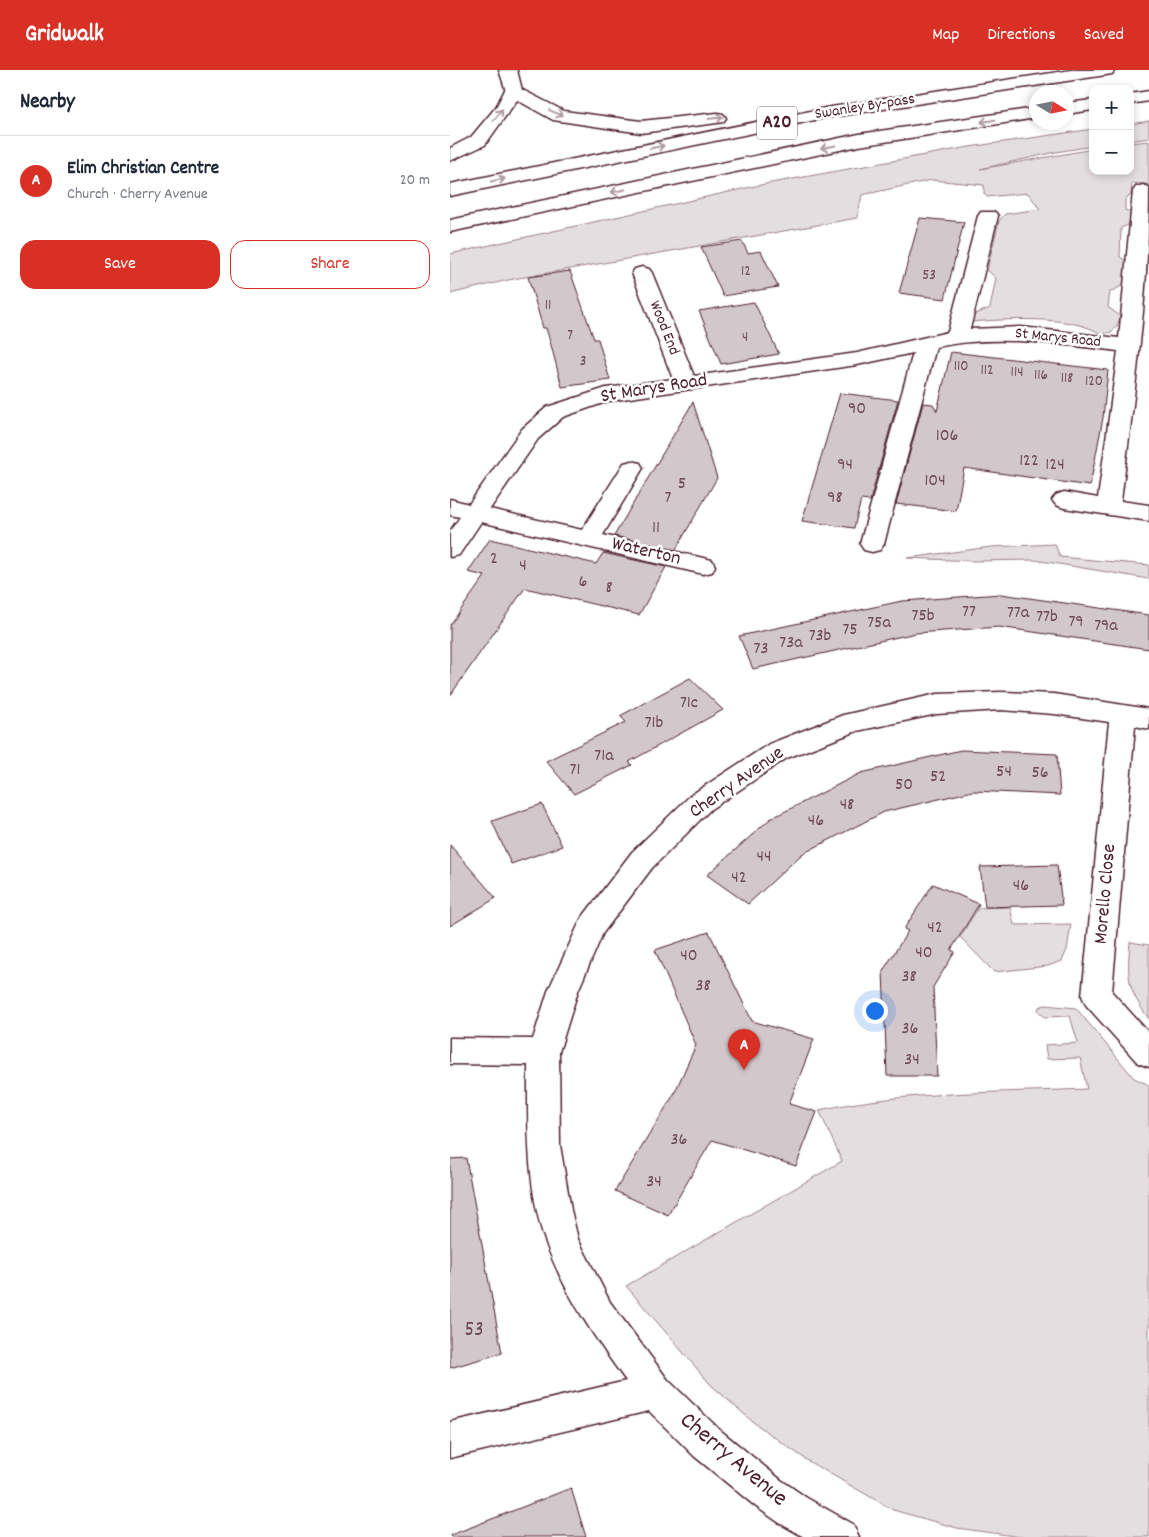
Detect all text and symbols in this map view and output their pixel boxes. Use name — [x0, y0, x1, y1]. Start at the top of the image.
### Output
text: Gridwalk — [25, 18, 104, 52]
text: Map — [932, 23, 959, 48]
text: Directions — [987, 23, 1056, 48]
text: Saved — [1084, 23, 1124, 48]
north arrow — [1029, 85, 1074, 130]
map controls — [1089, 85, 1134, 175]
button: + — [1089, 85, 1134, 130]
text: Nearby — [20, 88, 75, 118]
street label: Swanley By-pass — [813, 88, 917, 126]
road number: A20 — [757, 106, 797, 140]
one-way arrow — [548, 108, 563, 118]
one-way arrow — [493, 109, 504, 122]
one-way arrow — [708, 113, 724, 123]
one-way arrow — [981, 116, 997, 126]
button: − — [1089, 130, 1134, 175]
one-way arrow — [649, 142, 665, 151]
one-way arrow — [820, 143, 836, 152]
text: Elim Christian Centre — [67, 156, 219, 183]
text: A — [32, 169, 40, 192]
text: 20 m — [400, 169, 430, 192]
one-way arrow — [489, 175, 505, 184]
text: Church · Cherry Avenue — [67, 183, 208, 206]
one-way arrow — [610, 187, 626, 196]
button: Save — [20, 240, 220, 289]
button: Share — [230, 240, 430, 289]
house number: 12 — [741, 261, 751, 283]
house number: 53 — [922, 265, 936, 287]
house number: 11 — [545, 295, 551, 317]
street label: Wood End — [643, 297, 685, 359]
street label: St Marys Road — [1014, 322, 1102, 354]
house number: 7 — [567, 325, 573, 347]
house number: 4 — [742, 327, 748, 349]
house number: 3 — [580, 351, 586, 373]
house number: 110 — [954, 356, 968, 378]
house number: 112 — [980, 360, 994, 382]
house number: 114 — [1011, 362, 1023, 384]
house number: 116 — [1034, 365, 1048, 387]
street label: St Marys Road — [599, 367, 709, 411]
house number: 118 — [1061, 368, 1073, 390]
house number: 120 — [1085, 371, 1103, 393]
house number: 90 — [848, 397, 866, 422]
house number: 106 — [936, 424, 958, 449]
house number: 122 — [1019, 449, 1039, 474]
house number: 94 — [837, 453, 853, 478]
house number: 124 — [1045, 453, 1065, 478]
house number: 104 — [924, 469, 946, 494]
house number: 5 — [678, 472, 686, 497]
house number: 7 — [665, 486, 672, 511]
house number: 98 — [827, 486, 843, 511]
house number: 11 — [652, 516, 660, 541]
street label: Waterton — [609, 530, 683, 574]
house number: 2 — [490, 547, 498, 572]
house number: 4 — [519, 554, 527, 579]
house number: 6 — [579, 570, 587, 595]
house number: 8 — [605, 576, 613, 601]
house number: 77 — [962, 600, 976, 625]
house number: 77a — [1007, 601, 1030, 626]
house number: 75b — [911, 604, 935, 629]
house number: 77b — [1036, 605, 1058, 630]
house number: 79 — [1068, 610, 1084, 635]
house number: 75a — [867, 611, 891, 636]
house number: 79a — [1094, 614, 1118, 639]
house number: 75 — [842, 618, 858, 643]
house number: 73b — [809, 624, 832, 649]
house number: 73a — [779, 631, 803, 656]
house number: 73 — [754, 637, 768, 662]
house number: 71c — [680, 691, 698, 716]
house number: 71b — [645, 711, 664, 736]
street label: Cherry Avenue — [684, 740, 790, 826]
house number: 71a — [594, 744, 614, 769]
house number: 71 — [570, 758, 580, 783]
house number: 54 — [996, 760, 1012, 785]
house number: 56 — [1031, 761, 1049, 786]
house number: 52 — [930, 765, 946, 790]
house number: 50 — [895, 773, 913, 798]
house number: 48 — [840, 793, 854, 818]
house number: 46 — [808, 809, 824, 834]
street label: Morello Close — [1088, 842, 1124, 945]
house number: 44 — [757, 845, 771, 870]
house number: 42 — [731, 866, 747, 891]
house number: 46 — [1013, 874, 1029, 899]
house number: 42 — [927, 916, 943, 941]
house number: 40 — [915, 941, 933, 966]
house number: 40 — [680, 944, 698, 969]
house number: 38 — [901, 965, 917, 990]
house number: 38 — [695, 974, 711, 999]
your location — [862, 998, 888, 1024]
house number: 36 — [902, 1017, 918, 1042]
pin: A — [728, 1029, 760, 1070]
house number: 34 — [904, 1048, 920, 1073]
house number: 36 — [671, 1128, 687, 1153]
house number: 34 — [646, 1170, 662, 1195]
house number: 53 — [464, 1316, 484, 1346]
street label: Cherry Avenue — [671, 1405, 795, 1515]

